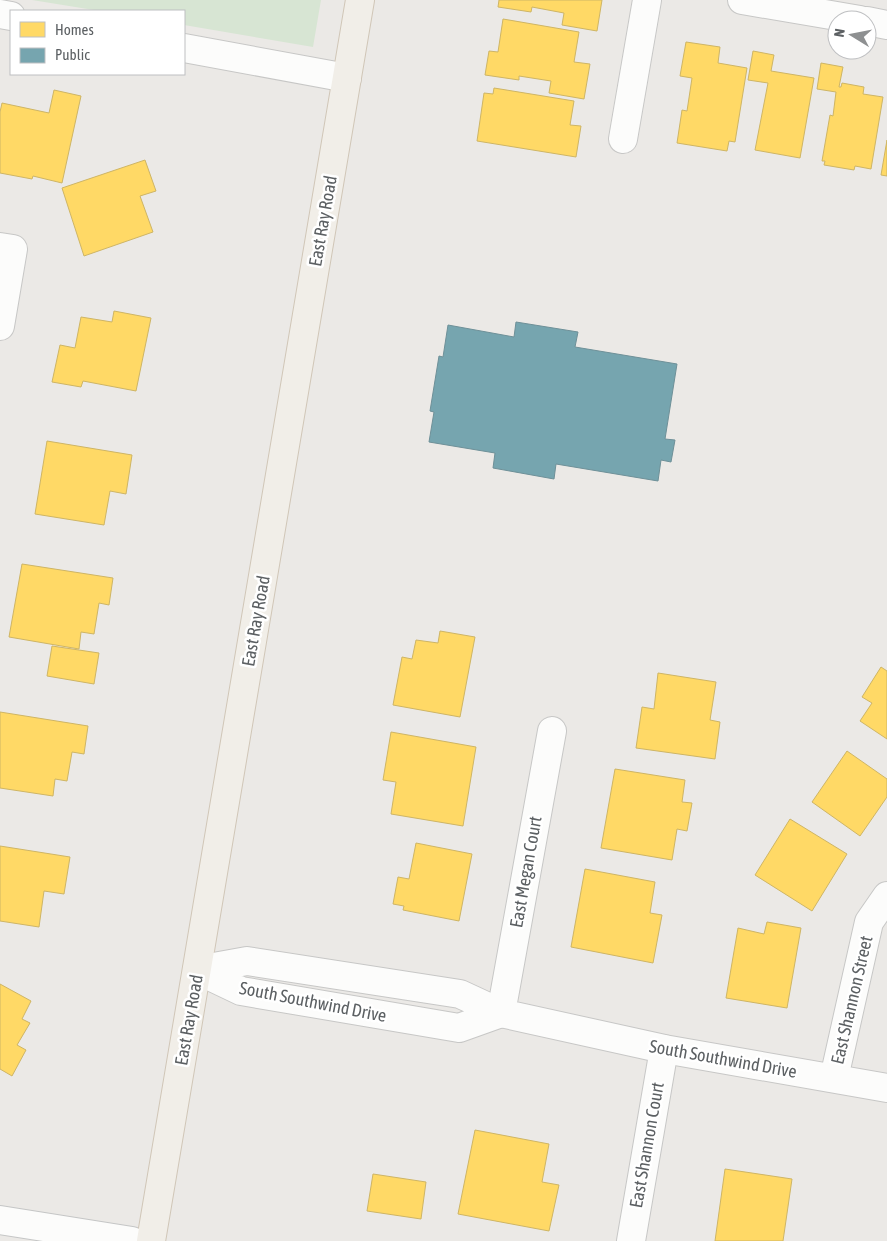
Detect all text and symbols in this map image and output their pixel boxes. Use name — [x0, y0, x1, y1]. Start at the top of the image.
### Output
legend — [10, 10, 185, 75]
north arrow — [827, 10, 877, 60]
text: Homes — [55, 21, 94, 38]
text: N — [831, 27, 848, 38]
text: Public — [55, 46, 90, 63]
street label: East Ray Road — [304, 174, 341, 268]
street label: East Ray Road — [237, 574, 274, 668]
street label: East Megan Court — [505, 815, 546, 929]
street label: East Shannon Street — [827, 934, 877, 1066]
street label: East Ray Road — [170, 973, 207, 1067]
street label: South Southwind Drive — [238, 977, 388, 1026]
street label: South Southwind Drive — [648, 1035, 798, 1082]
street label: East Shannon Court — [625, 1080, 668, 1209]

